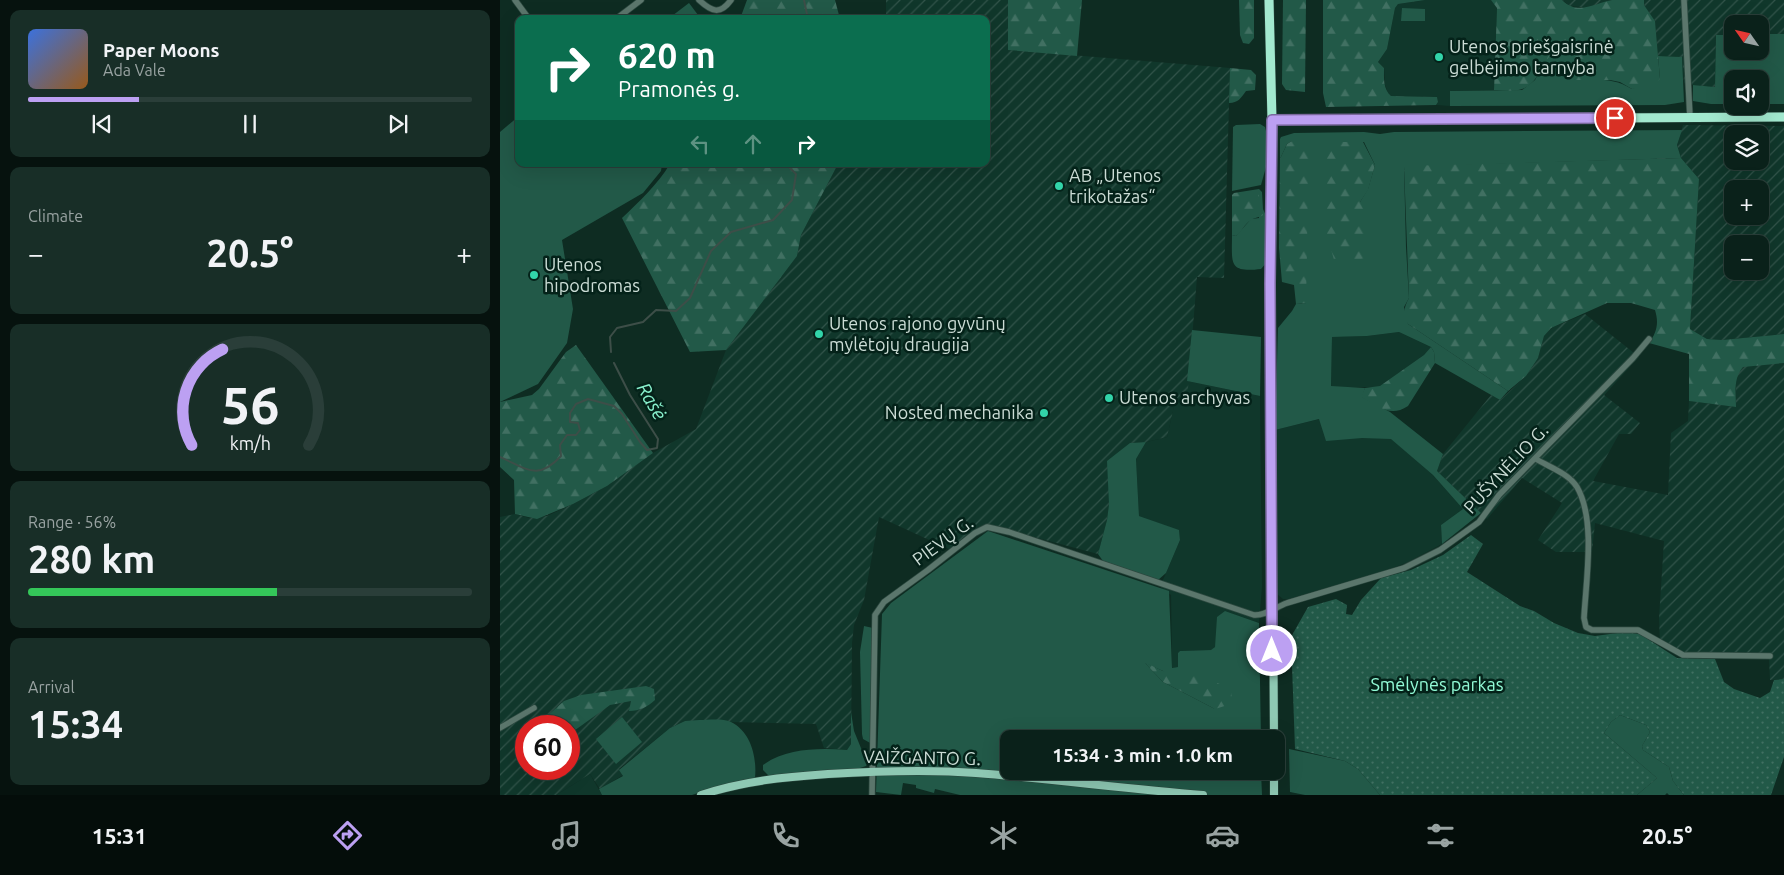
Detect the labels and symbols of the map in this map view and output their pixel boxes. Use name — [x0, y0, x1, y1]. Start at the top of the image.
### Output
north arrow — [1724, 15, 1769, 60]
place label: Utenos priešgaisrinė gelbėjimo tarnyba — [1449, 36, 1614, 77]
marker: Utenos priešgaisrinė gelbėjimo tarnyba — [1433, 51, 1445, 63]
pin — [1594, 97, 1636, 139]
place label: AB „Utenos trikotažas“ — [1069, 165, 1161, 206]
marker: AB „Utenos trikotažas“ — [1053, 180, 1065, 192]
place label: Utenos hipodromas — [544, 254, 640, 295]
marker: Utenos hipodromas — [528, 269, 540, 281]
place label: Utenos rajono gyvūnų mylėtojų draugija — [829, 313, 1006, 354]
marker: Utenos rajono gyvūnų mylėtojų draugija — [813, 328, 825, 340]
water label: Rašė — [633, 379, 672, 424]
place label: Utenos archyvas — [1119, 387, 1251, 407]
marker: Utenos archyvas — [1103, 392, 1115, 404]
place label: Nosted mechanika — [885, 402, 1034, 422]
marker: Nosted mechanika — [1038, 407, 1050, 419]
street label: PUŠYNĖLIO G. — [1458, 419, 1552, 517]
street label: PIEVŲ G. — [908, 512, 977, 569]
position arrow — [1245, 624, 1297, 676]
park label: Smėlynės parkas — [1370, 674, 1504, 694]
speed limit sign: 60 — [515, 715, 580, 780]
street label: VAIŽGANTO G. — [863, 745, 981, 768]

